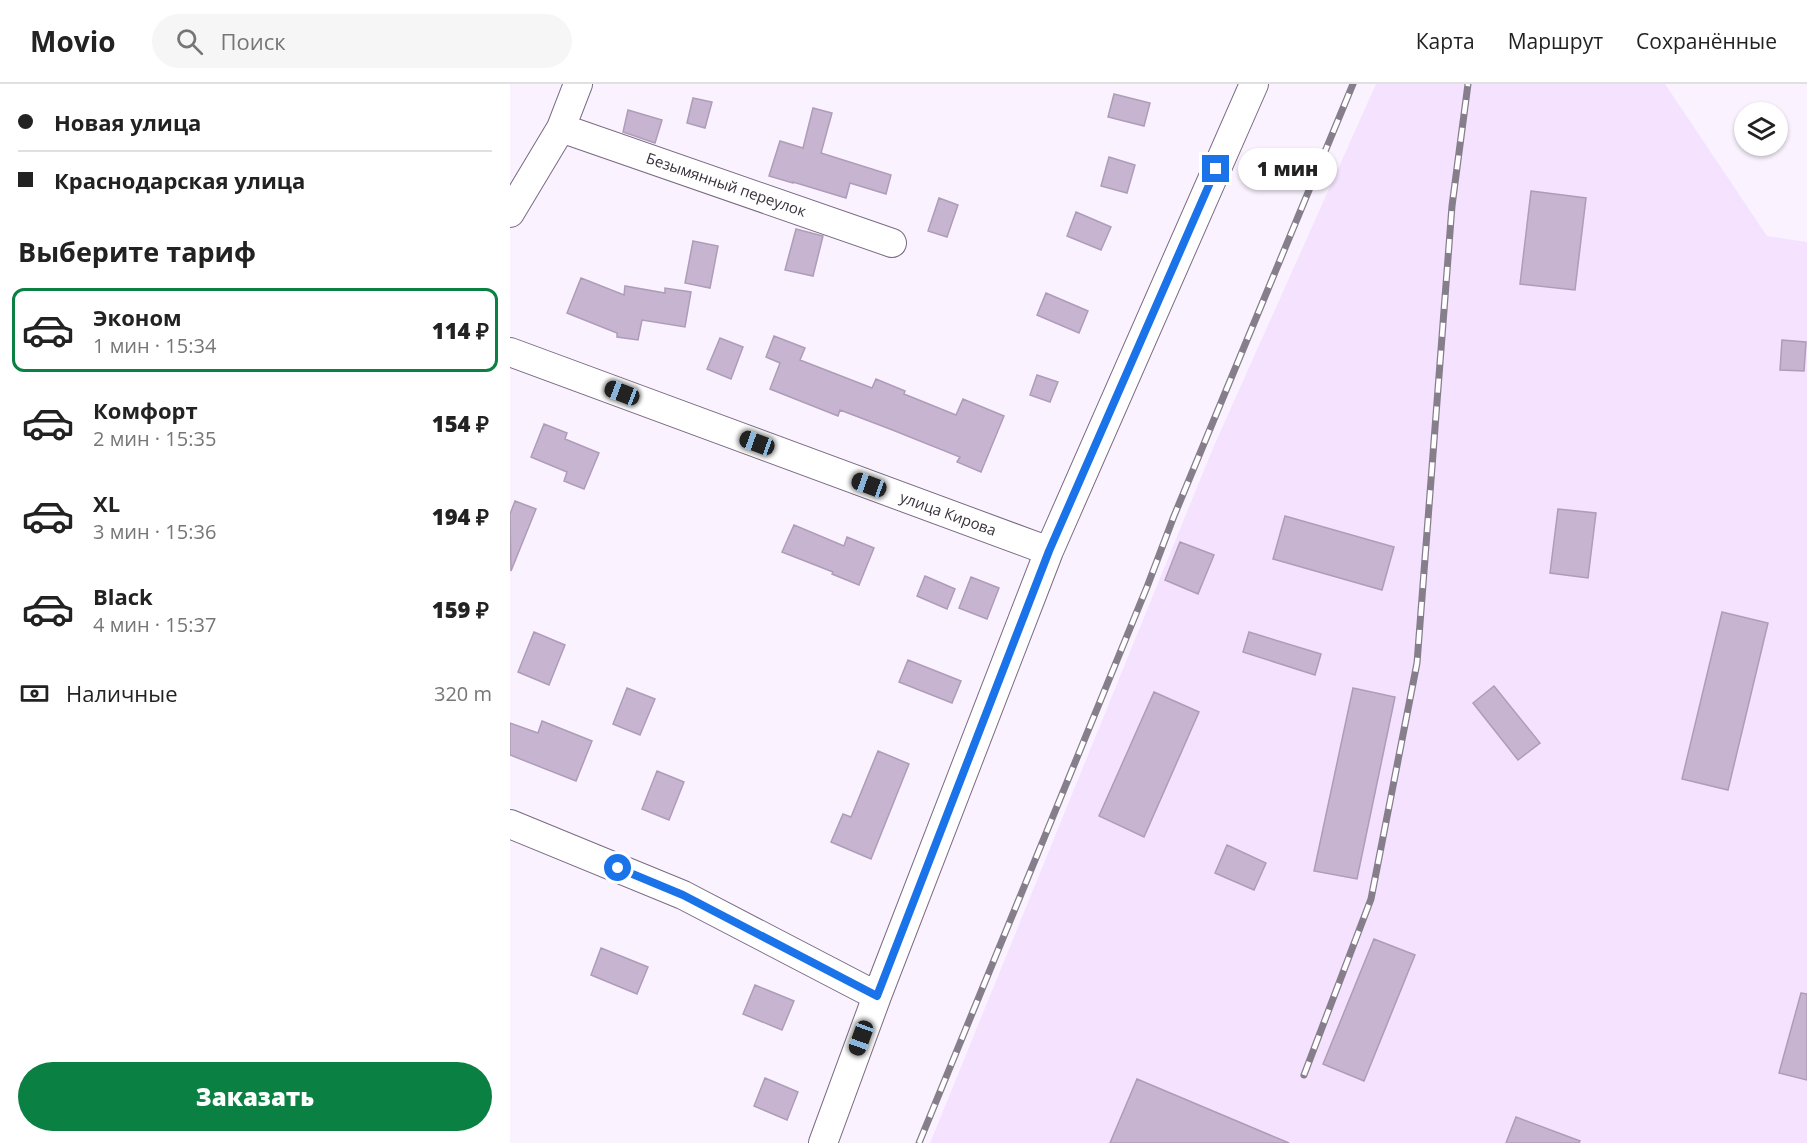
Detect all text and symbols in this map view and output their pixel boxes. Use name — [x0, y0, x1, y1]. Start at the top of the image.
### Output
search box — [152, 14, 572, 68]
text: Movio — [30, 22, 116, 60]
icon: search — [173, 25, 206, 58]
text: Поиск — [221, 26, 286, 56]
text: Карта — [1416, 27, 1475, 55]
text: Маршрут — [1508, 27, 1603, 55]
text: Сохранённые — [1636, 27, 1777, 55]
map controls — [1734, 102, 1788, 156]
button: layers — [1734, 102, 1788, 156]
text: Новая улица — [54, 107, 201, 137]
street label: Безымянный переулок — [644, 147, 809, 221]
callout: 1 мин — [1237, 148, 1336, 190]
route end — [1202, 155, 1229, 182]
text: 1 мин — [1257, 155, 1318, 182]
text: Краснодарская улица — [54, 165, 305, 195]
text: Выберите тариф — [18, 233, 256, 270]
text: Эконом — [93, 302, 182, 332]
icon: car — [21, 303, 75, 357]
text: 114 ₽ — [432, 315, 489, 345]
text: 1 мин · 15:34 — [93, 332, 216, 359]
car — [602, 378, 642, 408]
text: Комфорт — [93, 395, 198, 425]
icon: car — [21, 396, 75, 450]
text: 154 ₽ — [432, 408, 489, 438]
text: 2 мин · 15:35 — [93, 425, 216, 452]
car — [737, 428, 777, 458]
car — [849, 470, 889, 500]
street label: улица Кирова — [897, 486, 999, 540]
text: XL — [93, 488, 120, 518]
icon: car — [21, 489, 75, 543]
text: 194 ₽ — [432, 501, 489, 531]
text: 3 мин · 15:36 — [93, 518, 216, 545]
text: Black — [93, 581, 153, 611]
icon: car — [21, 582, 75, 636]
text: 159 ₽ — [432, 594, 489, 624]
text: 4 мин · 15:37 — [93, 611, 216, 638]
icon: cash — [18, 677, 51, 710]
text: Наличные — [66, 678, 178, 708]
text: 320 m — [434, 680, 492, 707]
route start — [604, 854, 631, 881]
car — [846, 1018, 876, 1058]
button: Заказать — [18, 1062, 492, 1131]

